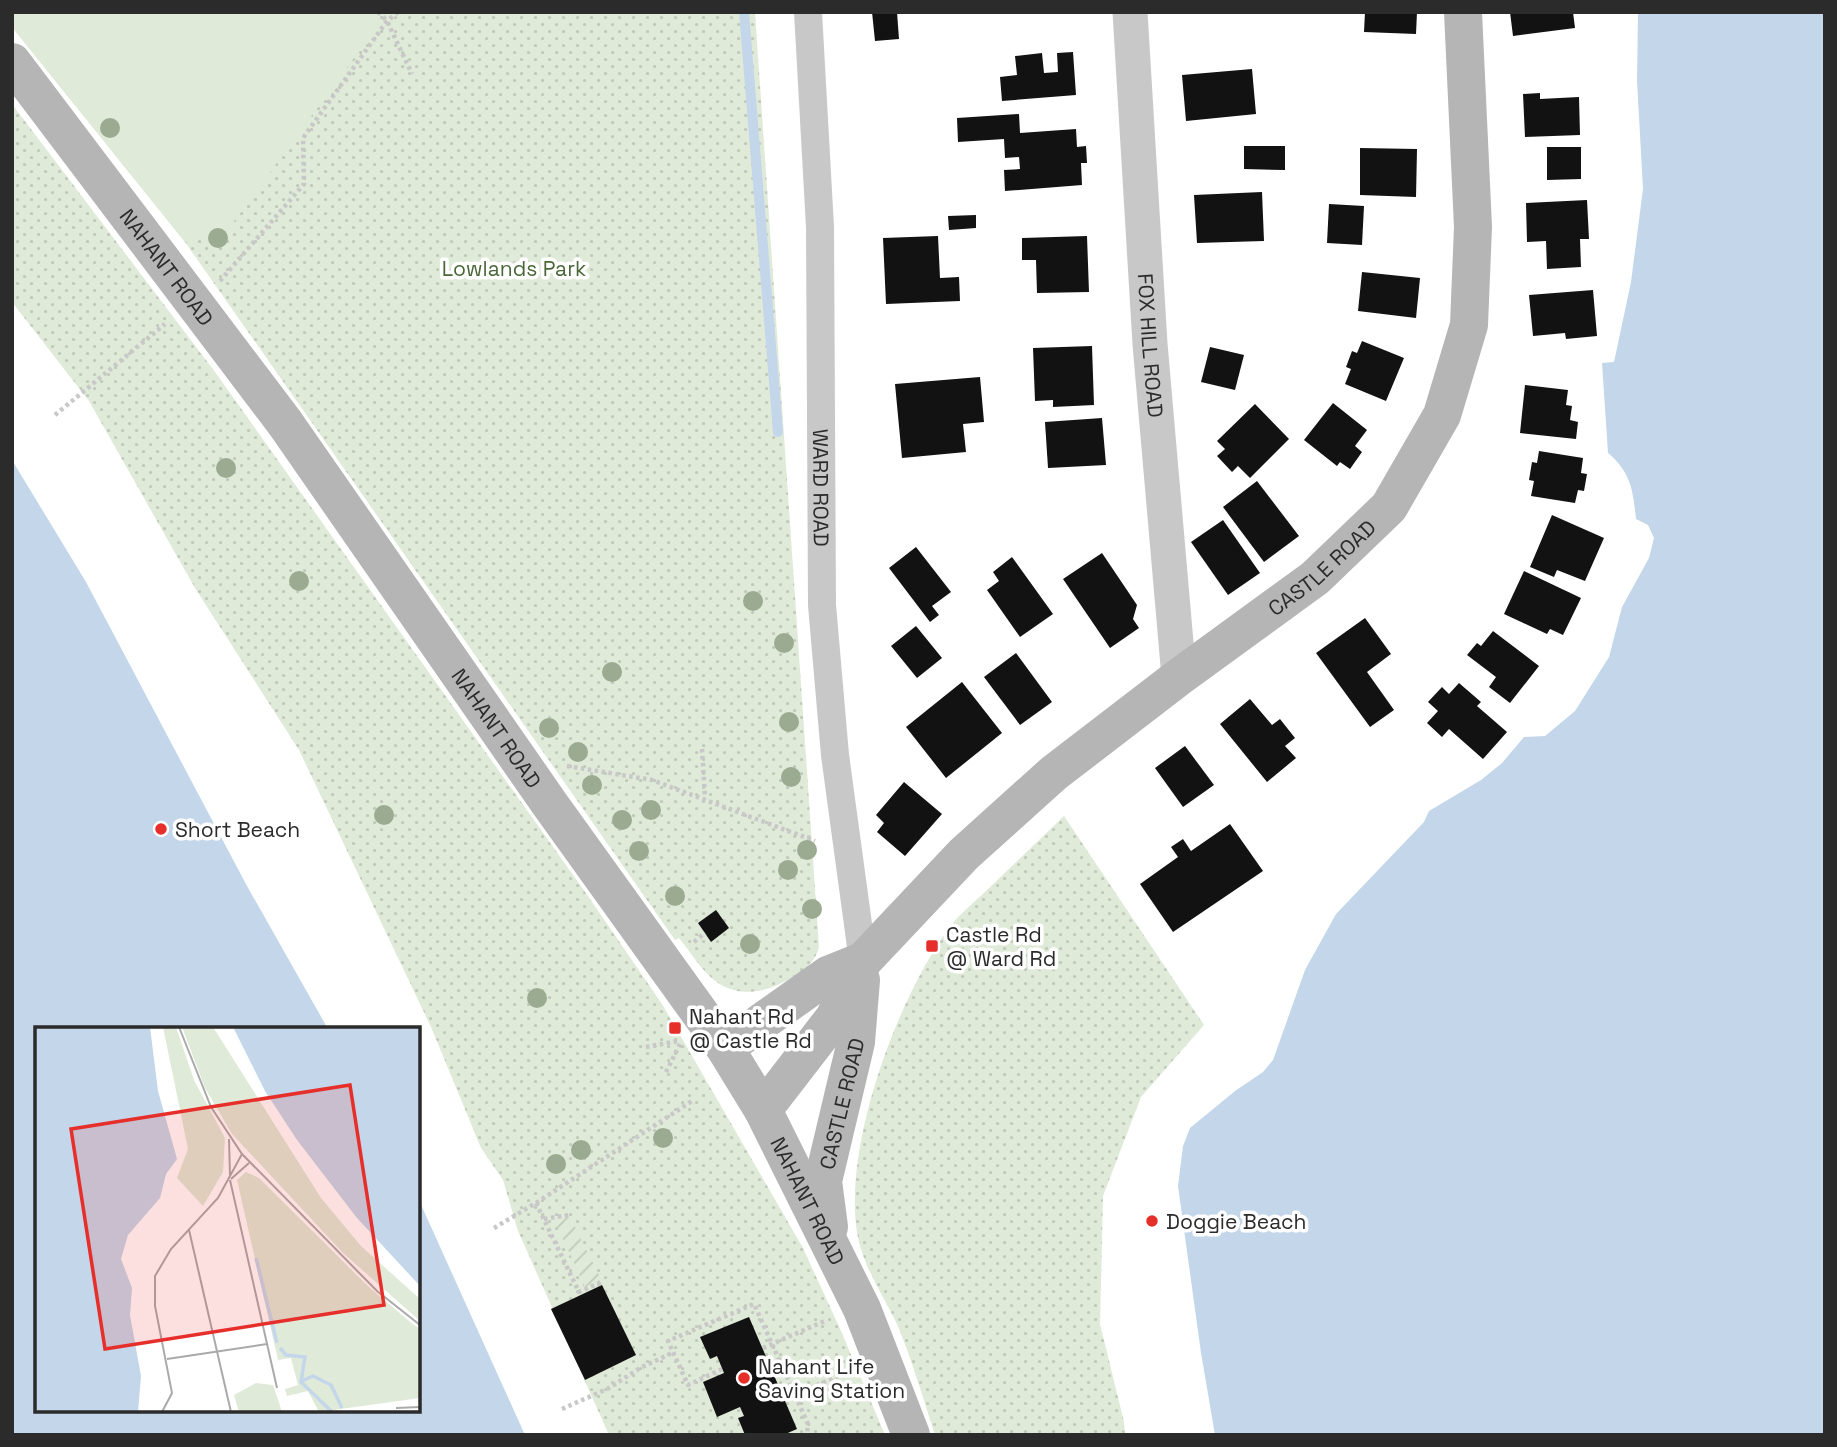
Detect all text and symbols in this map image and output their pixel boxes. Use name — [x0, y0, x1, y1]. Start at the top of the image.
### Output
street label: NAHANT ROAD — [114, 203, 220, 331]
park label: Lowlands Park — [442, 255, 586, 282]
street label: FOX HILL ROAD — [1132, 272, 1170, 419]
street label: WARD ROAD — [808, 429, 835, 547]
street label: CASTLE ROAD — [1262, 514, 1381, 621]
street label: NAHANT ROAD — [446, 663, 548, 793]
place label: Short Beach — [175, 816, 300, 843]
marker: Short Beach — [153, 821, 169, 837]
place label: Castle Rd @ Ward Rd — [946, 921, 1056, 972]
marker: Castle Rd @ Ward Rd — [924, 938, 940, 954]
place label: Nahant Rd @ Castle Rd — [689, 1003, 812, 1054]
marker: Nahant Rd @ Castle Rd — [667, 1020, 683, 1036]
inset map — [35, 1027, 420, 1412]
street label: CASTLE ROAD — [813, 1035, 870, 1172]
street label: NAHANT ROAD — [765, 1132, 851, 1269]
place label: Doggie Beach — [1166, 1208, 1306, 1235]
marker: Doggie Beach — [1144, 1213, 1160, 1229]
place label: Nahant Life Saving Station — [758, 1353, 905, 1404]
marker: Nahant Life Saving Station — [736, 1370, 752, 1386]

